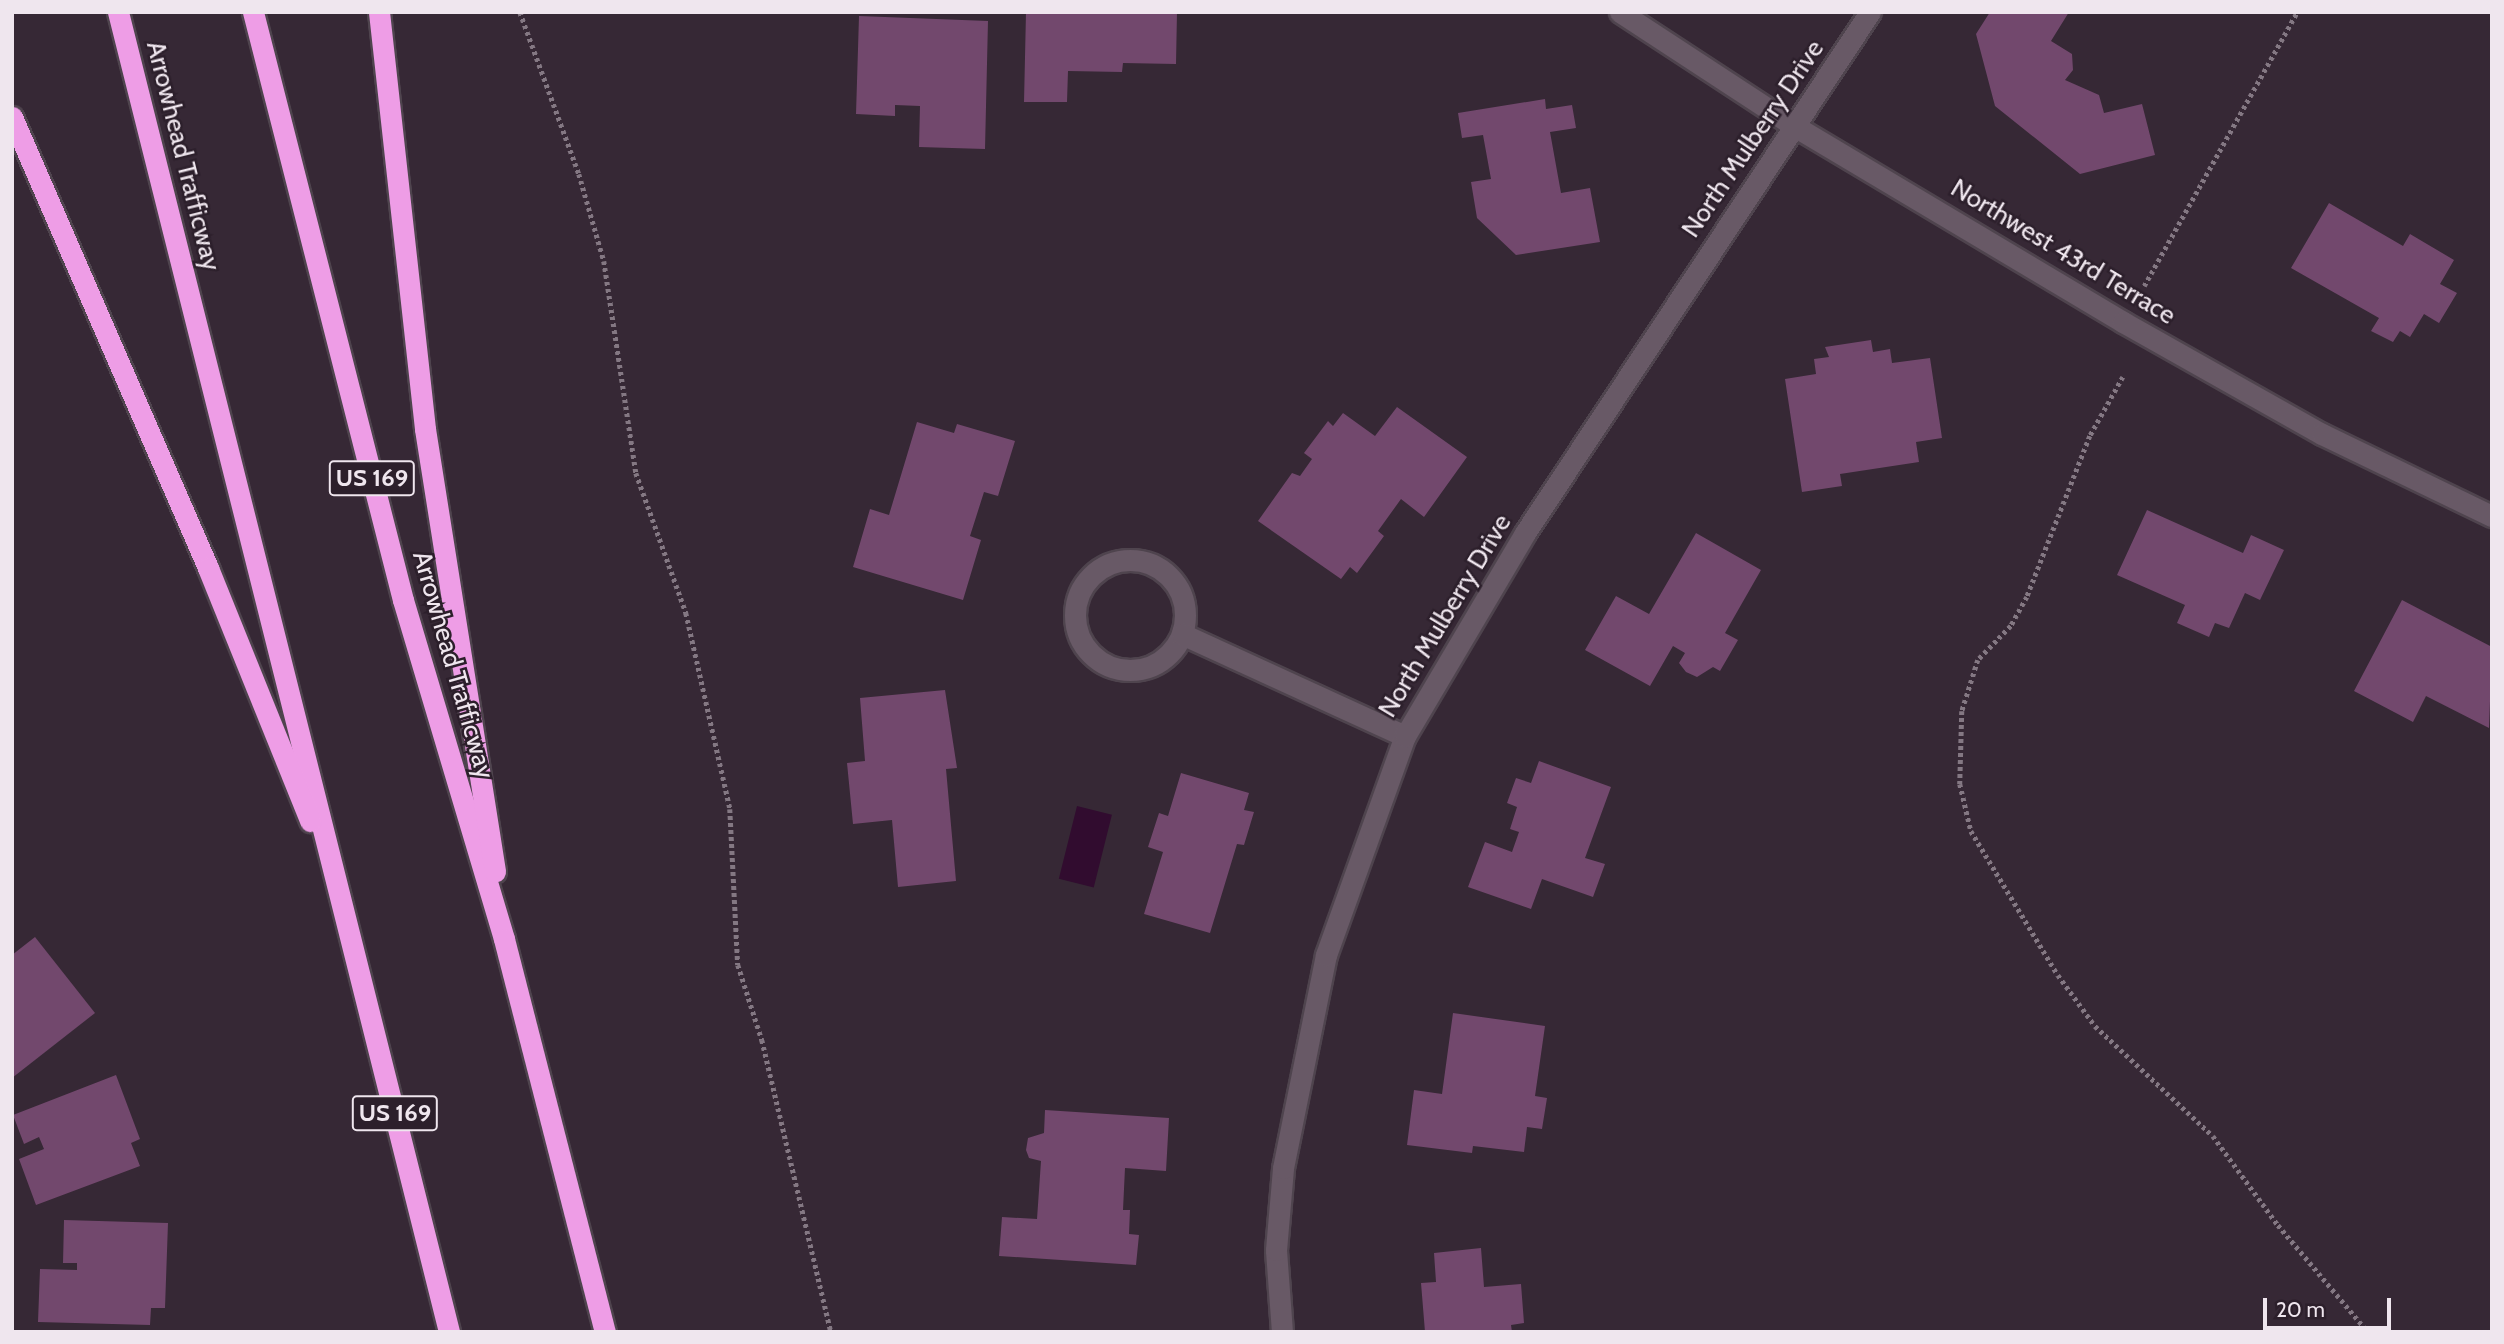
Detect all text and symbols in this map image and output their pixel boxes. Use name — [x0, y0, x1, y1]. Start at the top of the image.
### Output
street label: North Mulberry Drive — [1675, 34, 1831, 244]
street label: Arrowhead Trafficway — [139, 38, 227, 274]
street label: Northwest 43rd Terrace — [1945, 173, 2181, 331]
road number: US 169 — [328, 458, 416, 499]
street label: North Mulberry Drive — [1372, 509, 1518, 723]
street label: Arrowhead Trafficway — [406, 547, 500, 783]
road number: US 169 — [351, 1092, 439, 1134]
scale bar — [2266, 1284, 2394, 1328]
text: 20 m — [2276, 1297, 2325, 1322]

